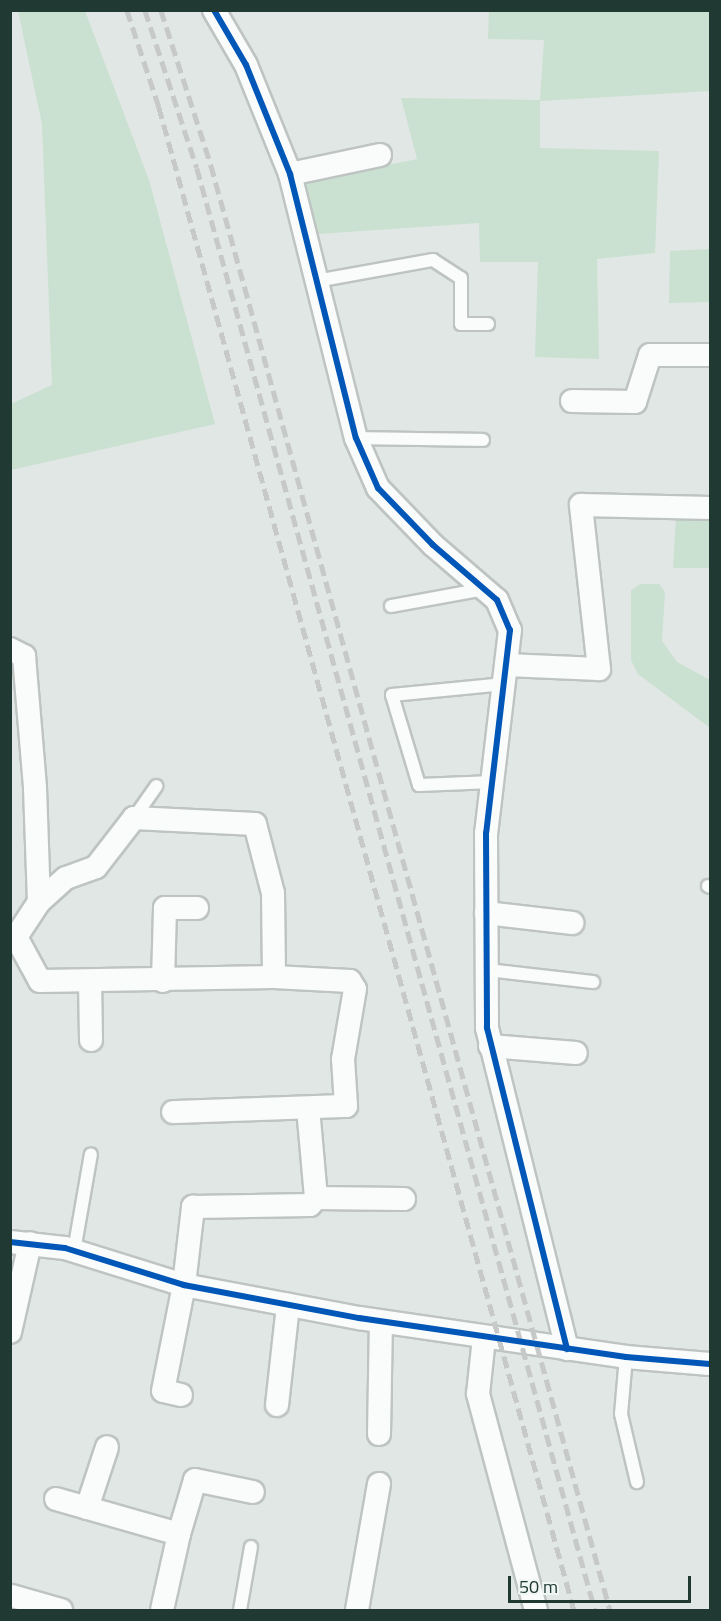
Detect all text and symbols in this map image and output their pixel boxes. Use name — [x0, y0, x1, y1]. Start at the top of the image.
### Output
scale bar — [511, 1564, 694, 1602]
text: 50 m — [519, 1573, 558, 1600]

